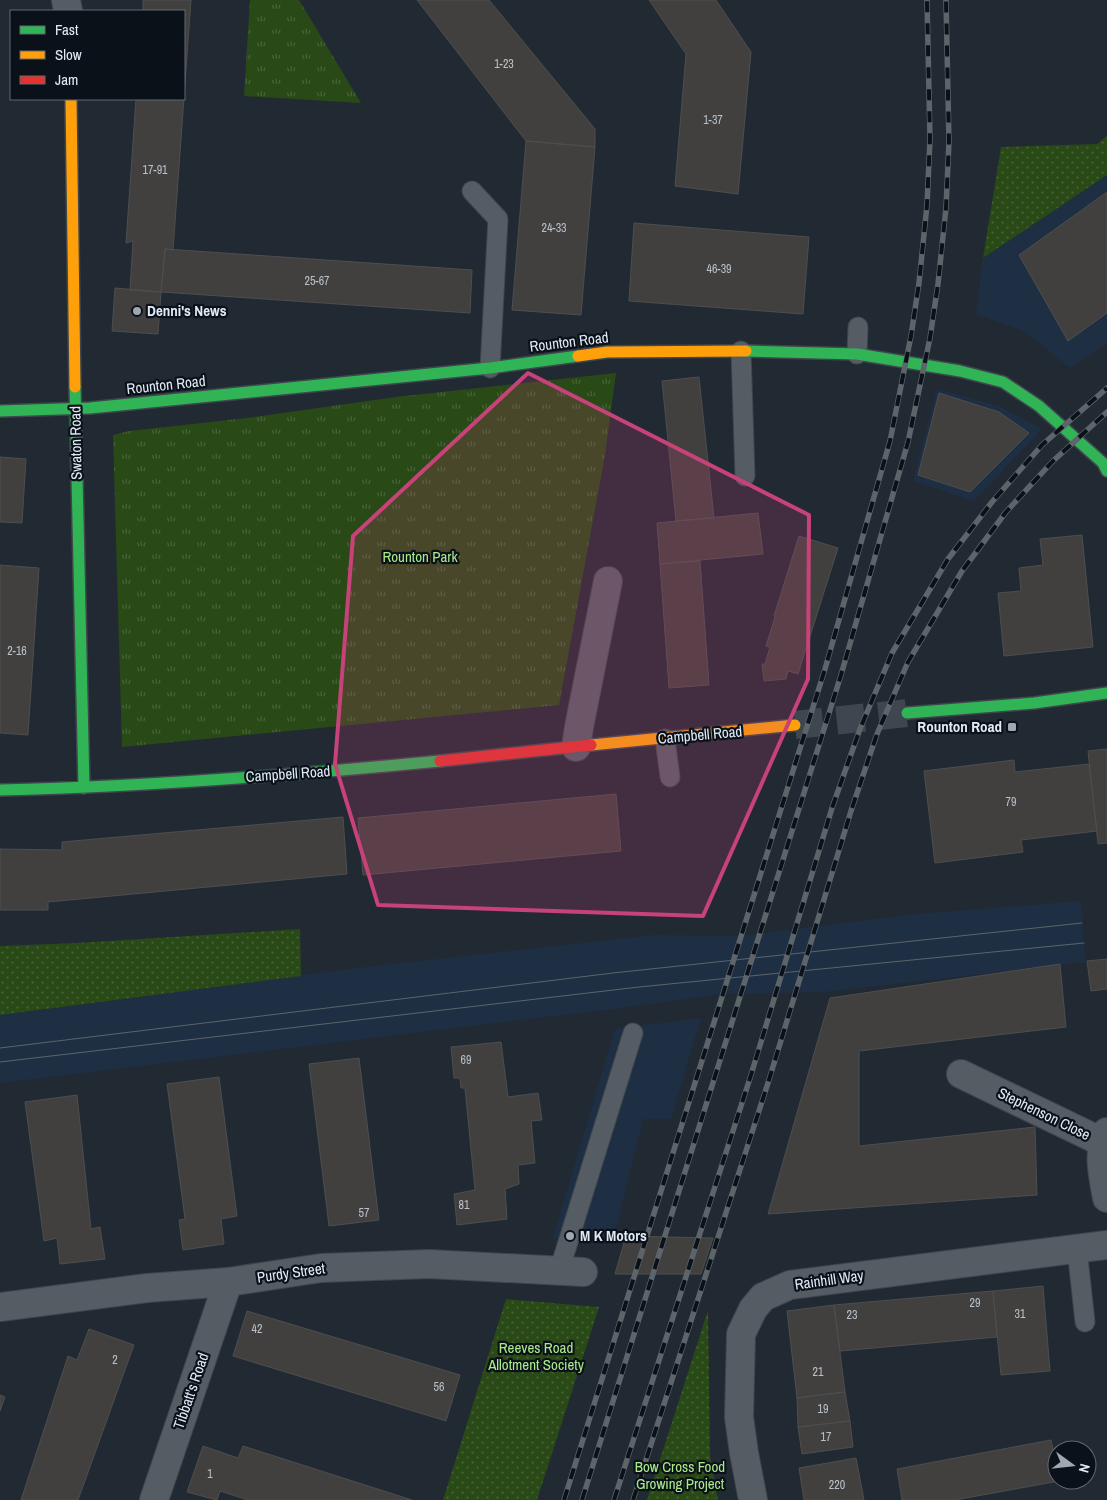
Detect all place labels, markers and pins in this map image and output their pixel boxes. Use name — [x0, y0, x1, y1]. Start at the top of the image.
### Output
place label: Denni's News — [147, 300, 227, 321]
marker: Denni's News — [131, 305, 143, 317]
place label: Rounton Road — [917, 716, 1002, 737]
marker: Rounton Road — [1006, 721, 1018, 733]
place label: M K Motors — [580, 1225, 647, 1246]
marker: M K Motors — [564, 1230, 576, 1242]

